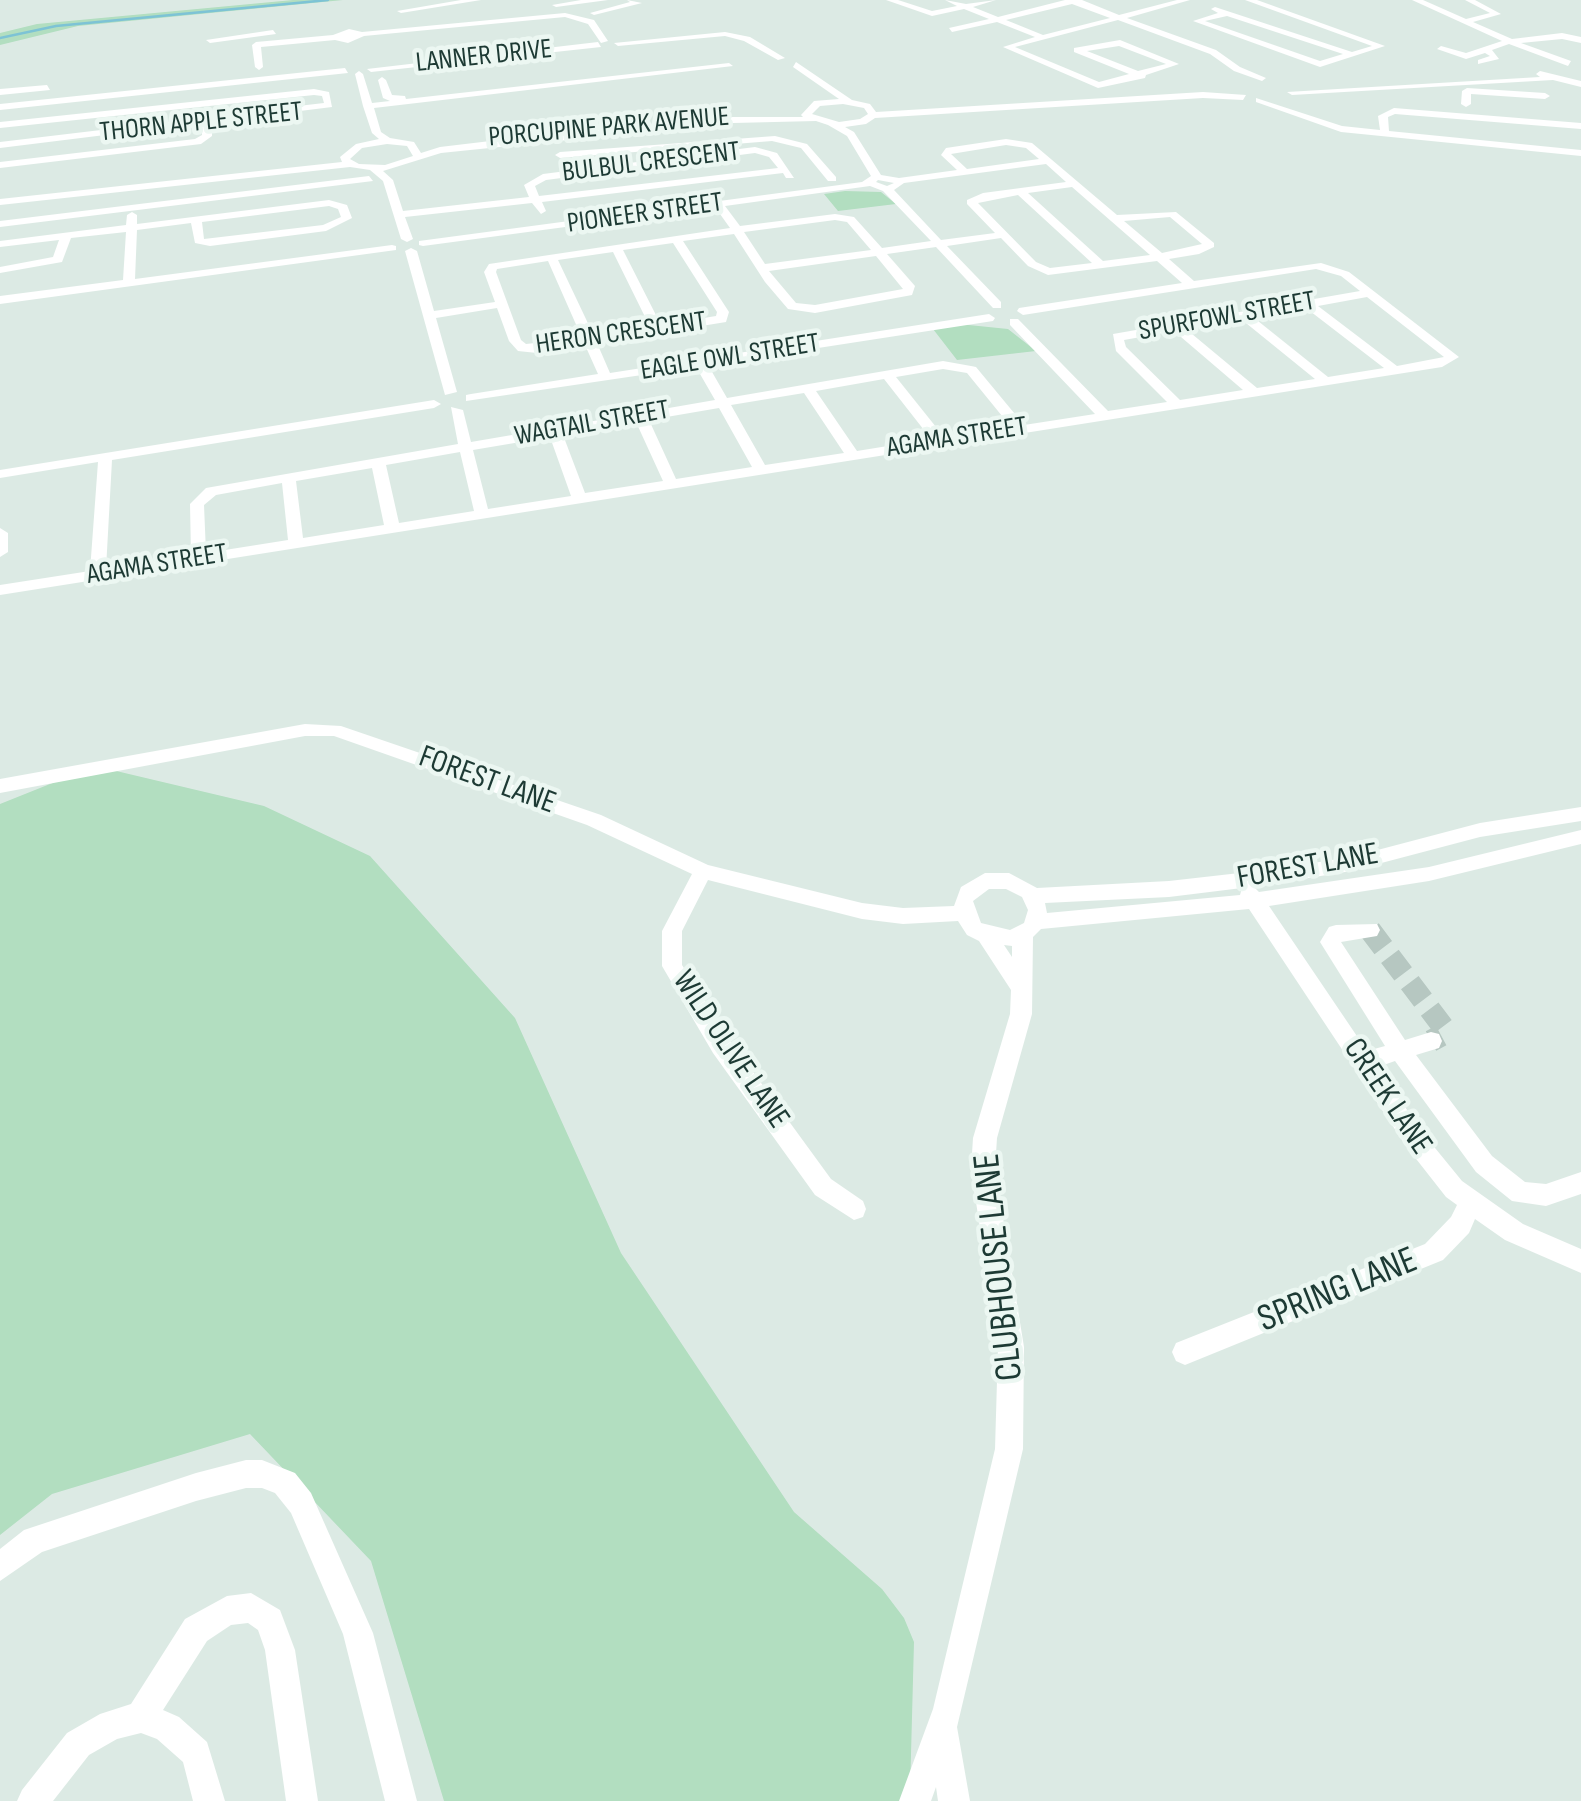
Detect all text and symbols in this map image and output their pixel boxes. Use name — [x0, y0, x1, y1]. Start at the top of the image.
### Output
street label: LANNER DRIVE — [414, 33, 554, 81]
street label: THORN APPLE STREET — [98, 96, 304, 150]
street label: PORCUPINE PARK AVENUE — [487, 101, 731, 155]
street label: BULBUL CRESCENT — [560, 135, 742, 191]
street label: PIONEER STREET — [565, 186, 725, 242]
street label: SPURFOWL STREET — [1136, 285, 1318, 349]
street label: HERON CRESCENT — [534, 305, 708, 363]
street label: EAGLE OWL STREET — [638, 327, 822, 389]
street label: WAGTAIL STREET — [512, 394, 672, 454]
street label: AGAMA STREET — [885, 410, 1029, 466]
street label: AGAMA STREET — [85, 537, 229, 593]
street label: FOREST LANE — [413, 739, 561, 823]
street label: FOREST LANE — [1234, 836, 1382, 898]
street label: WILD OLIVE LANE — [663, 964, 797, 1136]
street label: CREEK LANE — [1334, 1032, 1440, 1162]
street label: CLUBHOUSE LANE — [965, 1151, 1035, 1383]
street label: SPRING LANE — [1252, 1238, 1424, 1344]

